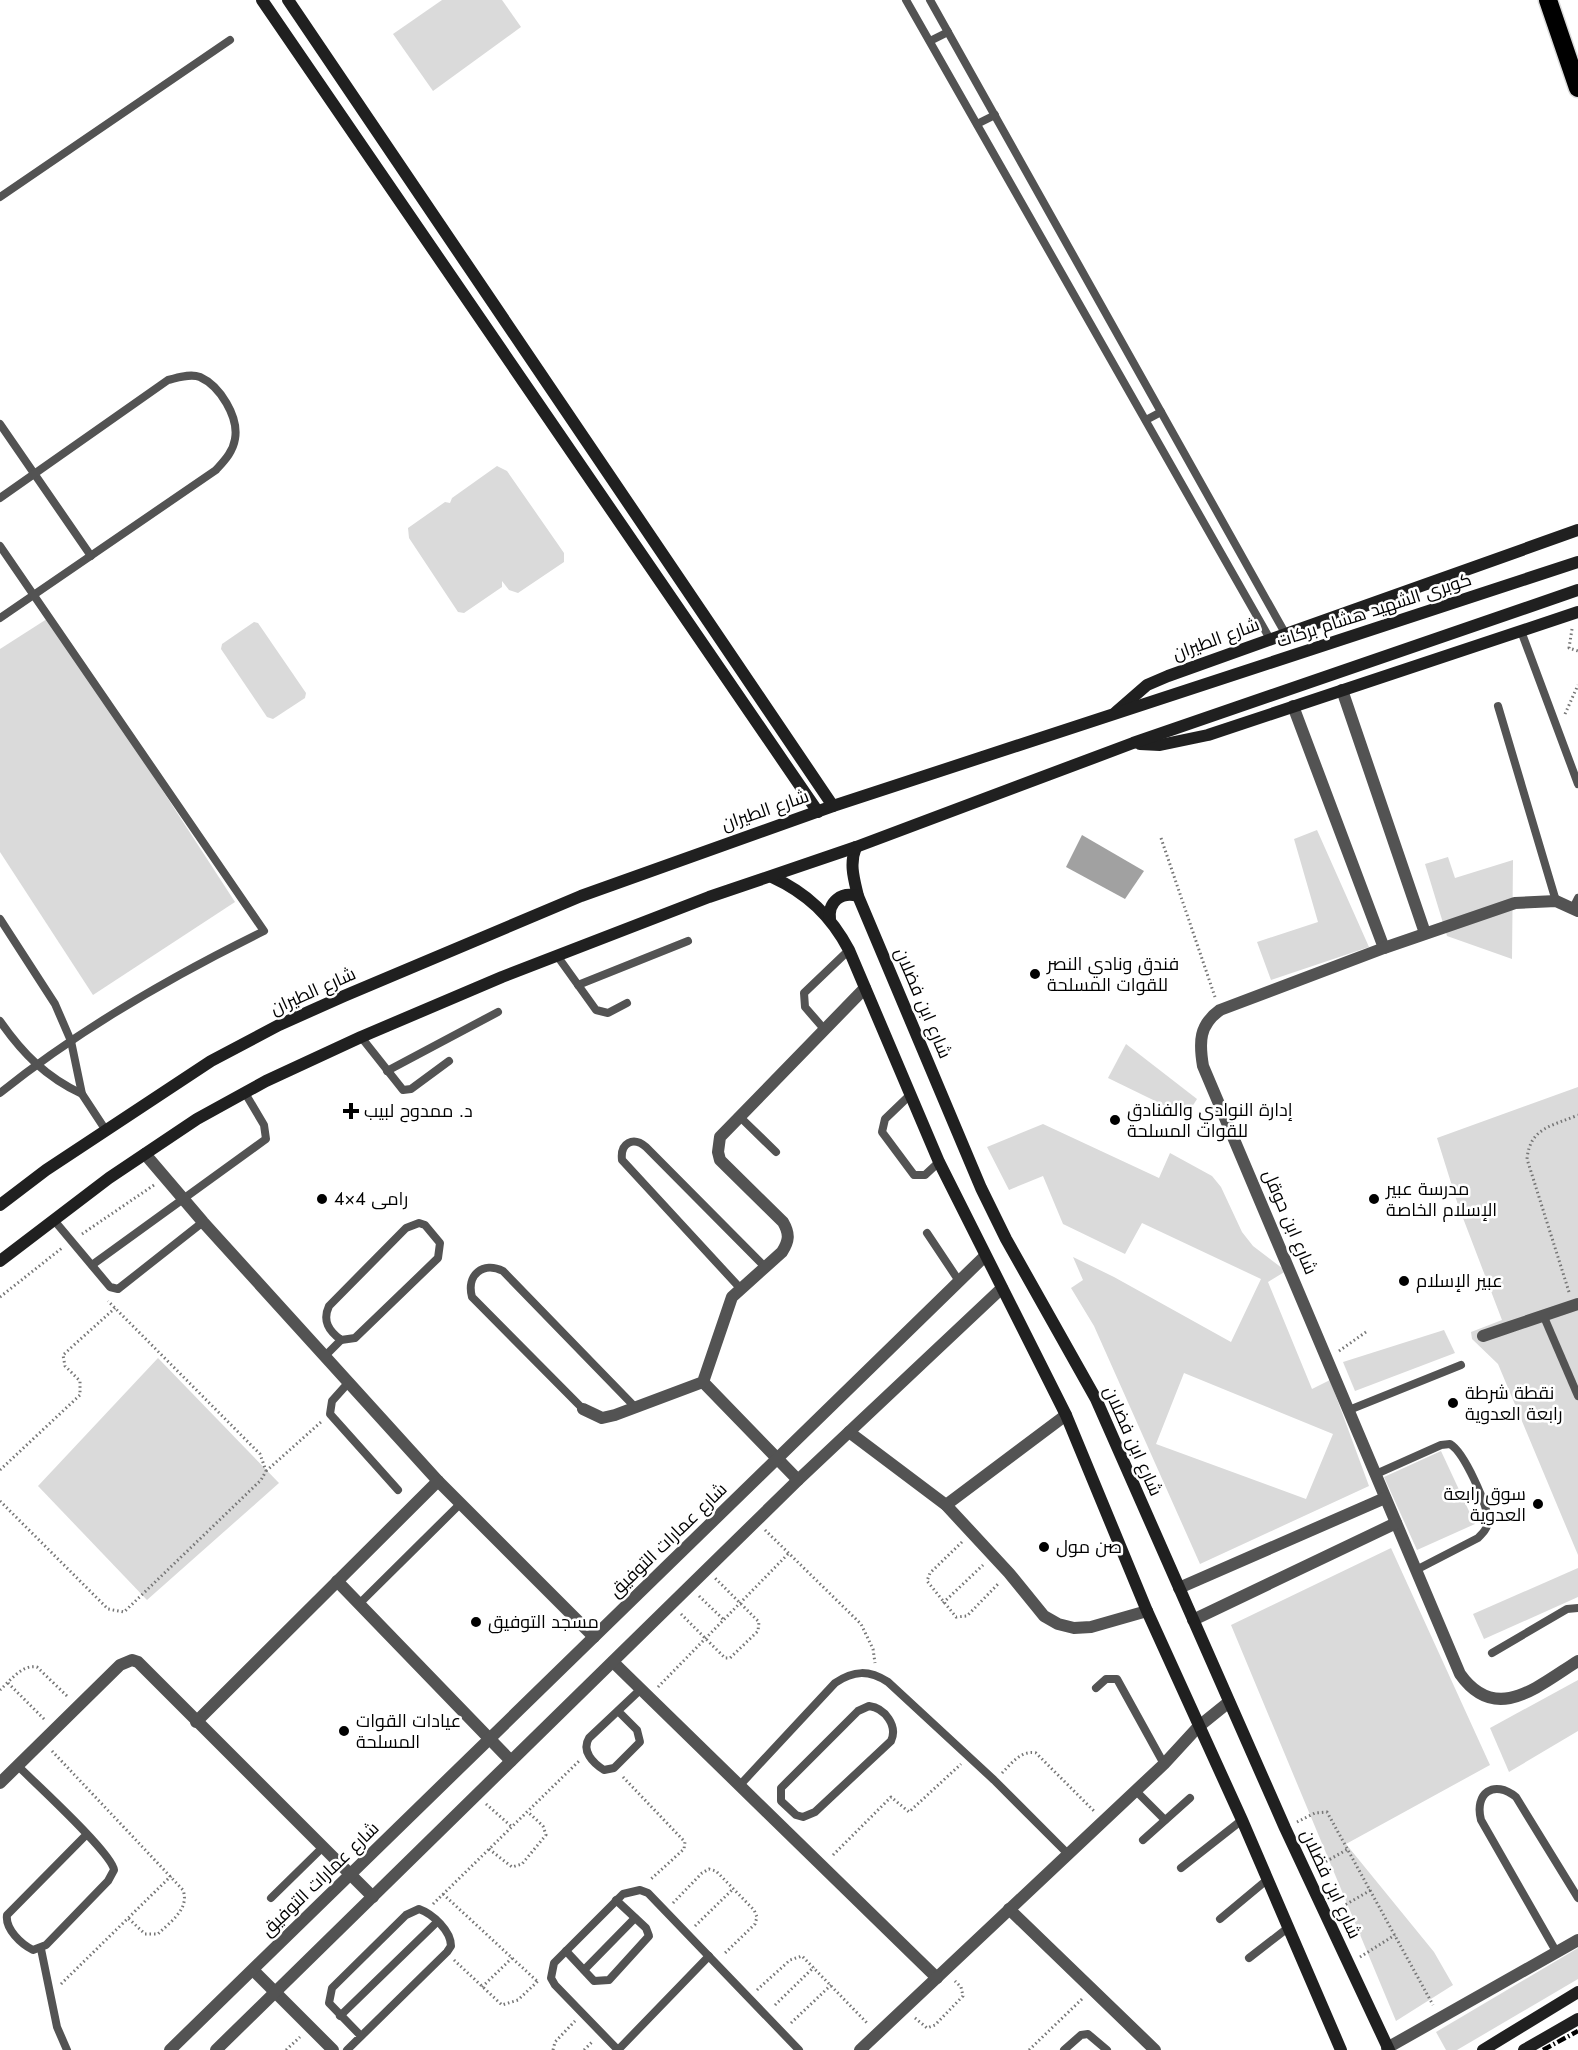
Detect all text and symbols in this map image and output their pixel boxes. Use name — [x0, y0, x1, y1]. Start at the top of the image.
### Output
street label: كوبرى الشهيد هشام بركات — [1273, 566, 1475, 654]
street label: شارع الطيران — [1169, 611, 1263, 667]
street label: شارع الطيران — [718, 783, 812, 837]
street label: شارع ابن فضلان — [888, 943, 958, 1063]
place label: فندق ونادي النصر للقوات المسلحة — [1046, 951, 1179, 998]
street label: شارع الطيران — [266, 961, 360, 1021]
marker: فندق ونادي النصر للقوات المسلحة — [1028, 967, 1042, 981]
place label: إدارة النوادي والفنادق للقوات المسلحة — [1127, 1097, 1293, 1144]
place label: د. ممدوح لبيب — [364, 1098, 473, 1124]
marker: د. ممدوح لبيب — [342, 1102, 360, 1120]
marker: إدارة النوادي والفنادق للقوات المسلحة — [1108, 1113, 1122, 1127]
street label: شارع ابن حوقل — [1256, 1165, 1324, 1279]
place label: مدرسة عبير الإسلام الخاصة — [1385, 1176, 1497, 1223]
place label: رامى 4×4 — [334, 1186, 408, 1212]
marker: رامى 4×4 — [315, 1192, 329, 1206]
marker: مدرسة عبير الإسلام الخاصة — [1367, 1192, 1381, 1206]
place label: عبير الإسلام — [1416, 1268, 1503, 1294]
marker: عبير الإسلام — [1397, 1274, 1411, 1288]
place label: نقطة شرطة رابعة العدوية — [1465, 1380, 1563, 1427]
street label: شارع ابن فضلان — [1097, 1382, 1169, 1500]
marker: نقطة شرطة رابعة العدوية — [1446, 1396, 1460, 1410]
street label: شارع عمارات التوفيق — [603, 1477, 733, 1603]
place label: سوق رابعة العدوية — [1444, 1481, 1526, 1528]
marker: سوق رابعة العدوية — [1531, 1497, 1545, 1511]
place label: صن مول — [1056, 1534, 1122, 1560]
marker: صن مول — [1037, 1540, 1051, 1554]
place label: مسجد التوفيق — [488, 1609, 599, 1635]
marker: مسجد التوفيق — [469, 1615, 483, 1629]
place label: عيادات القوات المسلحة — [356, 1708, 461, 1755]
marker: عيادات القوات المسلحة — [337, 1724, 351, 1738]
street label: شارع عمارات التوفيق — [255, 1816, 385, 1942]
street label: شارع ابن فضلان — [1294, 1825, 1368, 1943]

